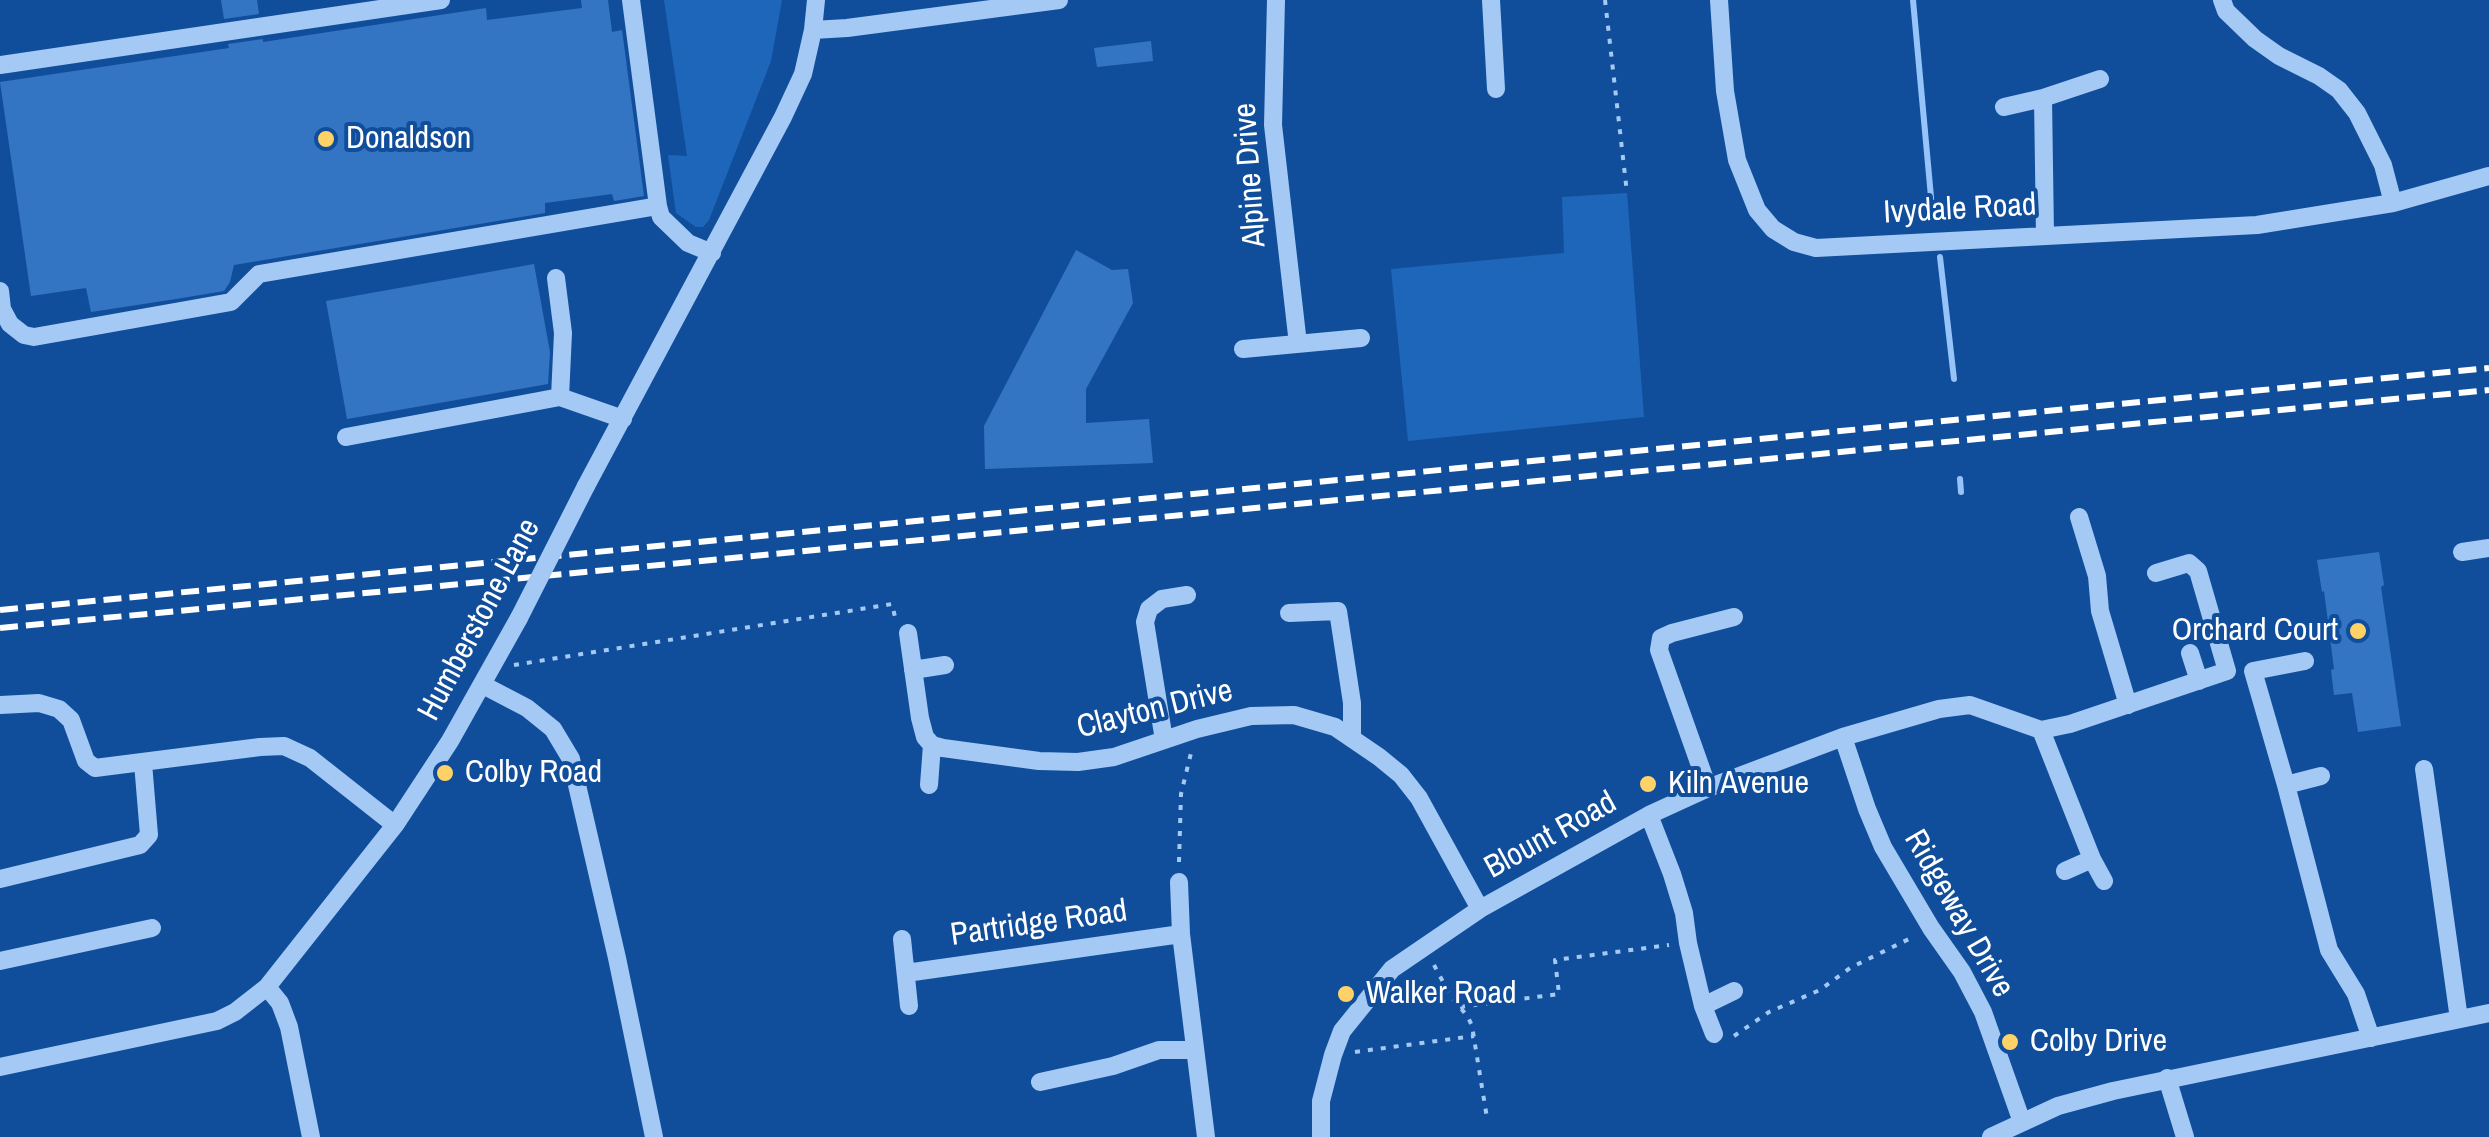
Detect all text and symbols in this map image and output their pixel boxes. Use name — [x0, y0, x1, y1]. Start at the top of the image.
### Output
street label: Alpine Drive — [1227, 102, 1275, 248]
place label: Donaldson — [346, 120, 471, 158]
marker: Donaldson — [315, 128, 337, 150]
street label: Ivydale Road — [1883, 187, 2037, 233]
street label: Humberstone Lane — [411, 512, 549, 728]
place label: Orchard Court — [2172, 612, 2338, 650]
marker: Orchard Court — [2347, 620, 2369, 642]
street label: Clayton Drive — [1073, 672, 1237, 748]
place label: Colby Road — [465, 754, 602, 792]
marker: Colby Road — [434, 762, 456, 784]
place label: Kiln Avenue — [1668, 765, 1809, 803]
marker: Kiln Avenue — [1637, 773, 1659, 795]
street label: Blount Road — [1479, 784, 1623, 888]
street label: Ridgeway Drive — [1895, 824, 2021, 1004]
street label: Partridge Road — [948, 893, 1130, 955]
place label: Walker Road — [1366, 975, 1517, 1013]
marker: Walker Road — [1335, 983, 1357, 1005]
place label: Colby Drive — [2030, 1023, 2167, 1061]
marker: Colby Drive — [1999, 1031, 2021, 1053]

